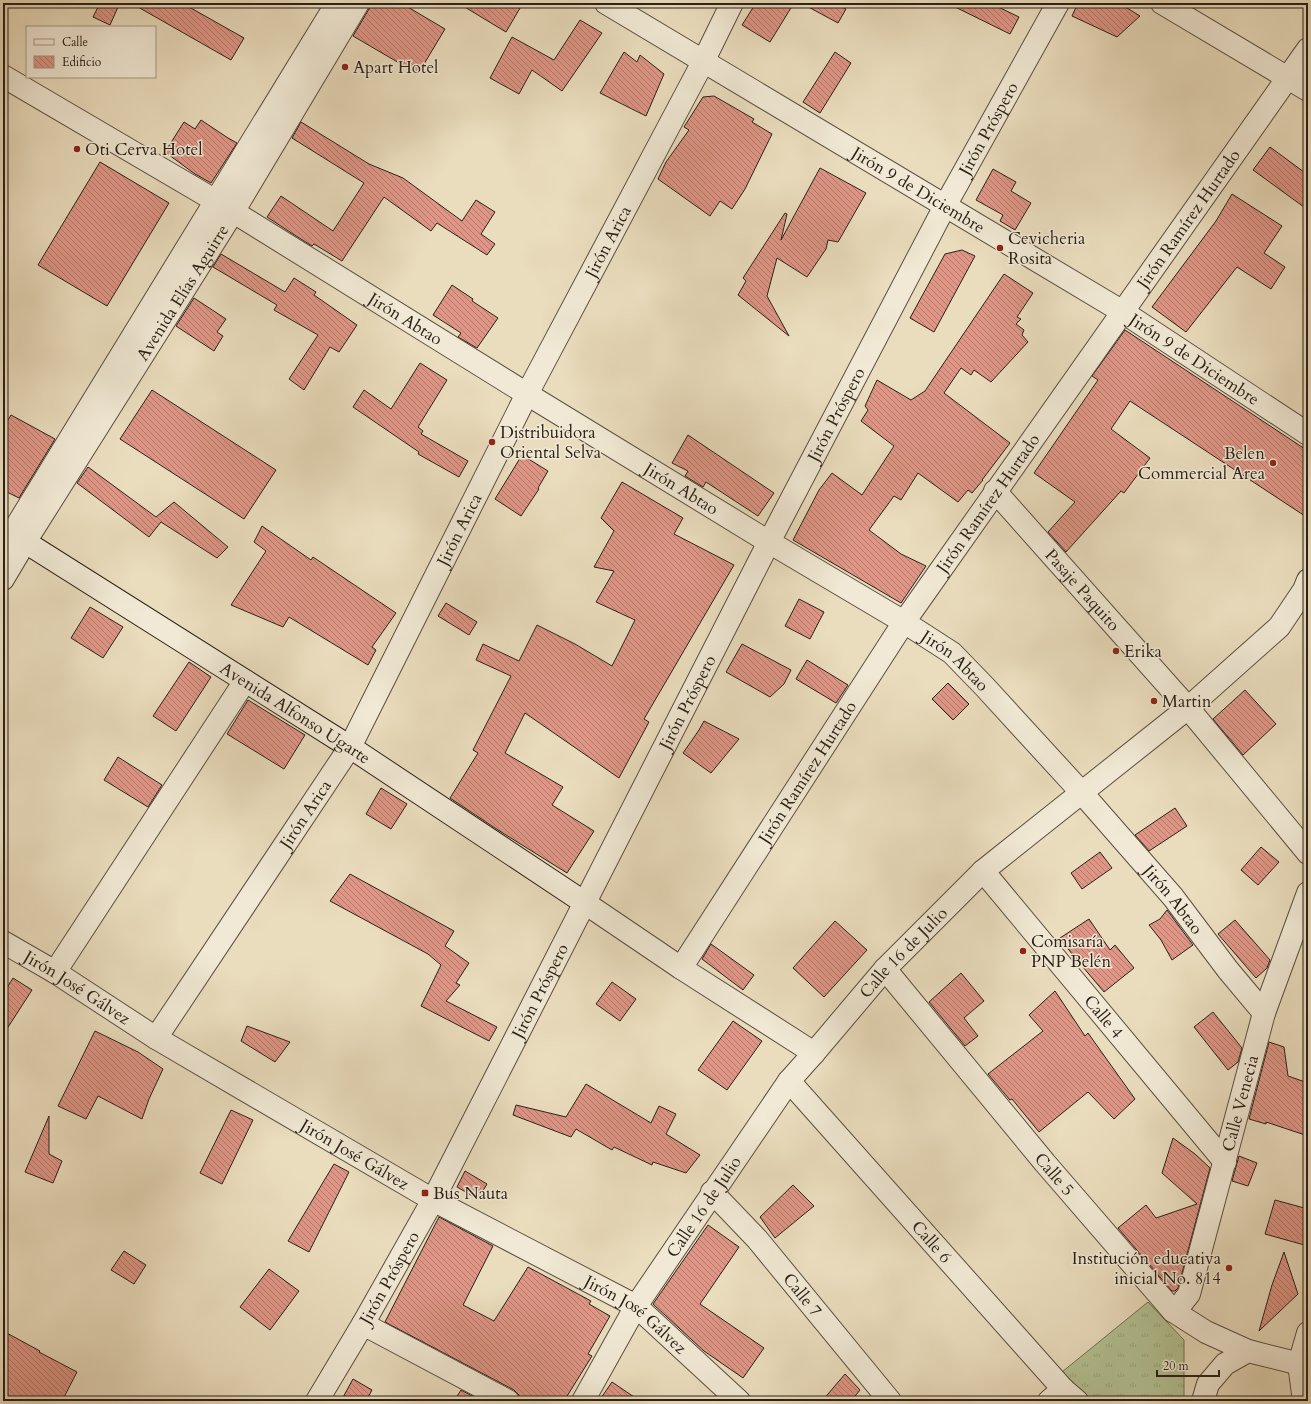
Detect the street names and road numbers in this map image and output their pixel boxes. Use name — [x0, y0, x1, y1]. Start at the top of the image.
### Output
street label: Jirón Próspero — [951, 78, 1023, 182]
street label: Jirón 9 de Diciembre — [845, 140, 989, 238]
street label: Jirón Ramírez Hurtado — [1130, 145, 1245, 295]
street label: Jirón Arica — [578, 201, 637, 284]
street label: Avenida Elías Aguirre — [131, 220, 234, 365]
street label: Jirón Abtao — [361, 285, 447, 350]
street label: Jirón 9 de Diciembre — [1123, 306, 1264, 410]
street label: Jirón Próspero — [800, 363, 870, 468]
street label: Jirón Ramírez Hurtado — [929, 429, 1045, 580]
street label: Jirón Abtao — [637, 455, 723, 520]
street label: Jirón Arica — [430, 489, 487, 572]
street label: Pasaje Paquito — [1040, 544, 1125, 636]
street label: Jirón Abtao — [914, 623, 994, 696]
street label: Jirón Próspero — [652, 651, 721, 756]
street label: Avenida Alfonso Ugarte — [216, 657, 375, 769]
street label: Jirón Ramírez Hurtado — [751, 696, 862, 850]
street label: Jirón Arica — [272, 775, 337, 856]
street label: Jirón Abtao — [1136, 857, 1208, 939]
street label: Calle 16 de Julio — [854, 902, 952, 1003]
street label: Jirón Próspero — [505, 939, 574, 1045]
street label: Jirón José Gálvez — [17, 943, 135, 1030]
street label: Calle 4 — [1079, 990, 1129, 1043]
street label: Calle Venecia — [1216, 1052, 1264, 1154]
street label: Jirón José Gálvez — [294, 1112, 414, 1195]
street label: Calle 5 — [1029, 1148, 1080, 1200]
street label: Calle 16 de Julio — [661, 1151, 746, 1262]
street label: Calle 6 — [907, 1215, 957, 1268]
street label: Jirón Próspero — [352, 1227, 425, 1331]
street label: Jirón José Gálvez — [578, 1268, 692, 1359]
street label: Calle 7 — [778, 1268, 828, 1321]

